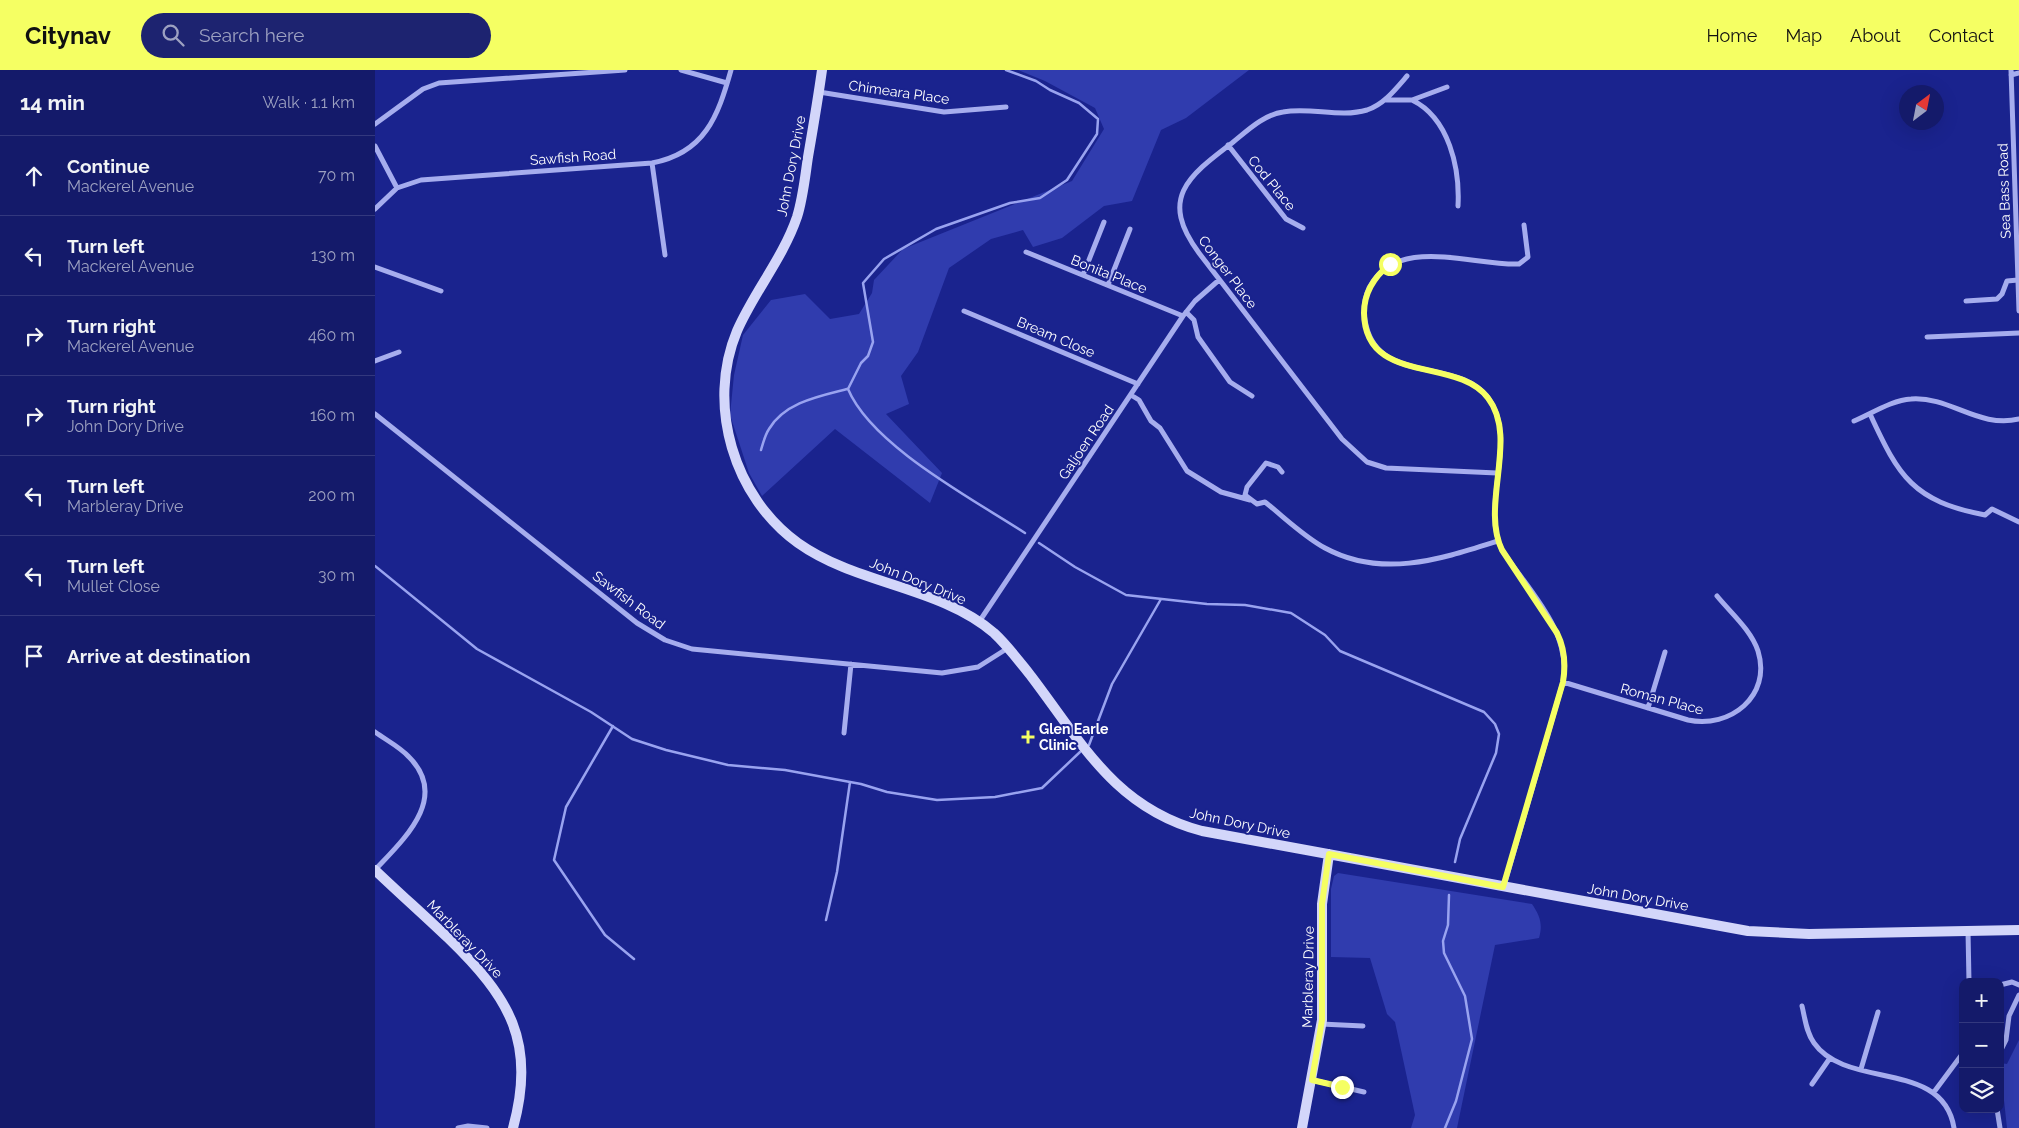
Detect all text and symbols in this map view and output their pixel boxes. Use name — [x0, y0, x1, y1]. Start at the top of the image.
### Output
search box — [141, 13, 491, 58]
text: Citynav — [25, 21, 111, 50]
icon: search — [159, 21, 187, 49]
text: Search here — [199, 24, 304, 46]
text: Home — [1706, 25, 1757, 46]
text: Map — [1785, 25, 1822, 46]
text: About — [1850, 25, 1901, 46]
text: Contact — [1929, 25, 1994, 46]
street label: Chimeara Place — [848, 77, 950, 107]
north arrow — [1899, 85, 1944, 130]
text: 14 min — [20, 90, 85, 115]
text: Walk · 1.1 km — [262, 93, 355, 112]
street label: John Dory Drive — [773, 114, 809, 218]
street label: Sea Bass Road — [1994, 143, 2014, 239]
street label: Sawfish Road — [529, 146, 617, 168]
street label: Cod Place — [1245, 152, 1299, 214]
text: Continue — [67, 155, 150, 177]
icon: ahead — [20, 162, 48, 190]
text: 70 m — [318, 166, 355, 185]
text: Mackerel Avenue — [67, 177, 194, 196]
street label: Conger Place — [1195, 232, 1261, 312]
text: Turn left — [67, 235, 144, 257]
icon: left — [20, 242, 48, 270]
text: 130 m — [311, 246, 355, 265]
street label: Bonita Place — [1069, 251, 1149, 297]
route start — [1379, 253, 1402, 276]
text: Mackerel Avenue — [67, 257, 194, 276]
street label: Bream Close — [1015, 313, 1097, 361]
text: Turn right — [67, 315, 156, 337]
icon: right — [20, 322, 48, 350]
text: 460 m — [308, 326, 355, 345]
text: Mackerel Avenue — [67, 337, 194, 356]
text: Turn right — [67, 395, 156, 417]
icon: right — [20, 402, 48, 430]
street label: Galjoen Road — [1055, 402, 1117, 482]
text: 160 m — [310, 406, 355, 425]
text: John Dory Drive — [67, 417, 184, 436]
text: Turn left — [67, 475, 144, 497]
icon: left — [20, 482, 48, 510]
text: 200 m — [308, 486, 355, 505]
text: Marbleray Drive — [67, 497, 183, 516]
street label: John Dory Drive — [868, 554, 968, 608]
text: Turn left — [67, 555, 144, 577]
icon: left — [20, 562, 48, 590]
text: 30 m — [318, 566, 355, 585]
street label: Sawfish Road — [590, 568, 668, 632]
text: Mullet Close — [67, 577, 160, 596]
icon: arrive — [20, 642, 48, 670]
text: Arrive at destination — [67, 645, 251, 667]
street label: Roman Place — [1619, 680, 1705, 718]
place label: Glen Earle Clinic — [1039, 721, 1109, 753]
marker: Glen Earle Clinic — [1021, 730, 1035, 744]
street label: John Dory Drive — [1188, 805, 1292, 841]
street label: John Dory Drive — [1586, 880, 1690, 914]
street label: Marbleray Drive — [424, 897, 506, 981]
street label: Marbleray Drive — [1299, 926, 1317, 1028]
map controls — [1959, 978, 2004, 1113]
button: + — [1959, 978, 2004, 1023]
button: − — [1959, 1023, 2004, 1068]
button: layers — [1959, 1068, 2004, 1113]
route end — [1331, 1076, 1354, 1099]

